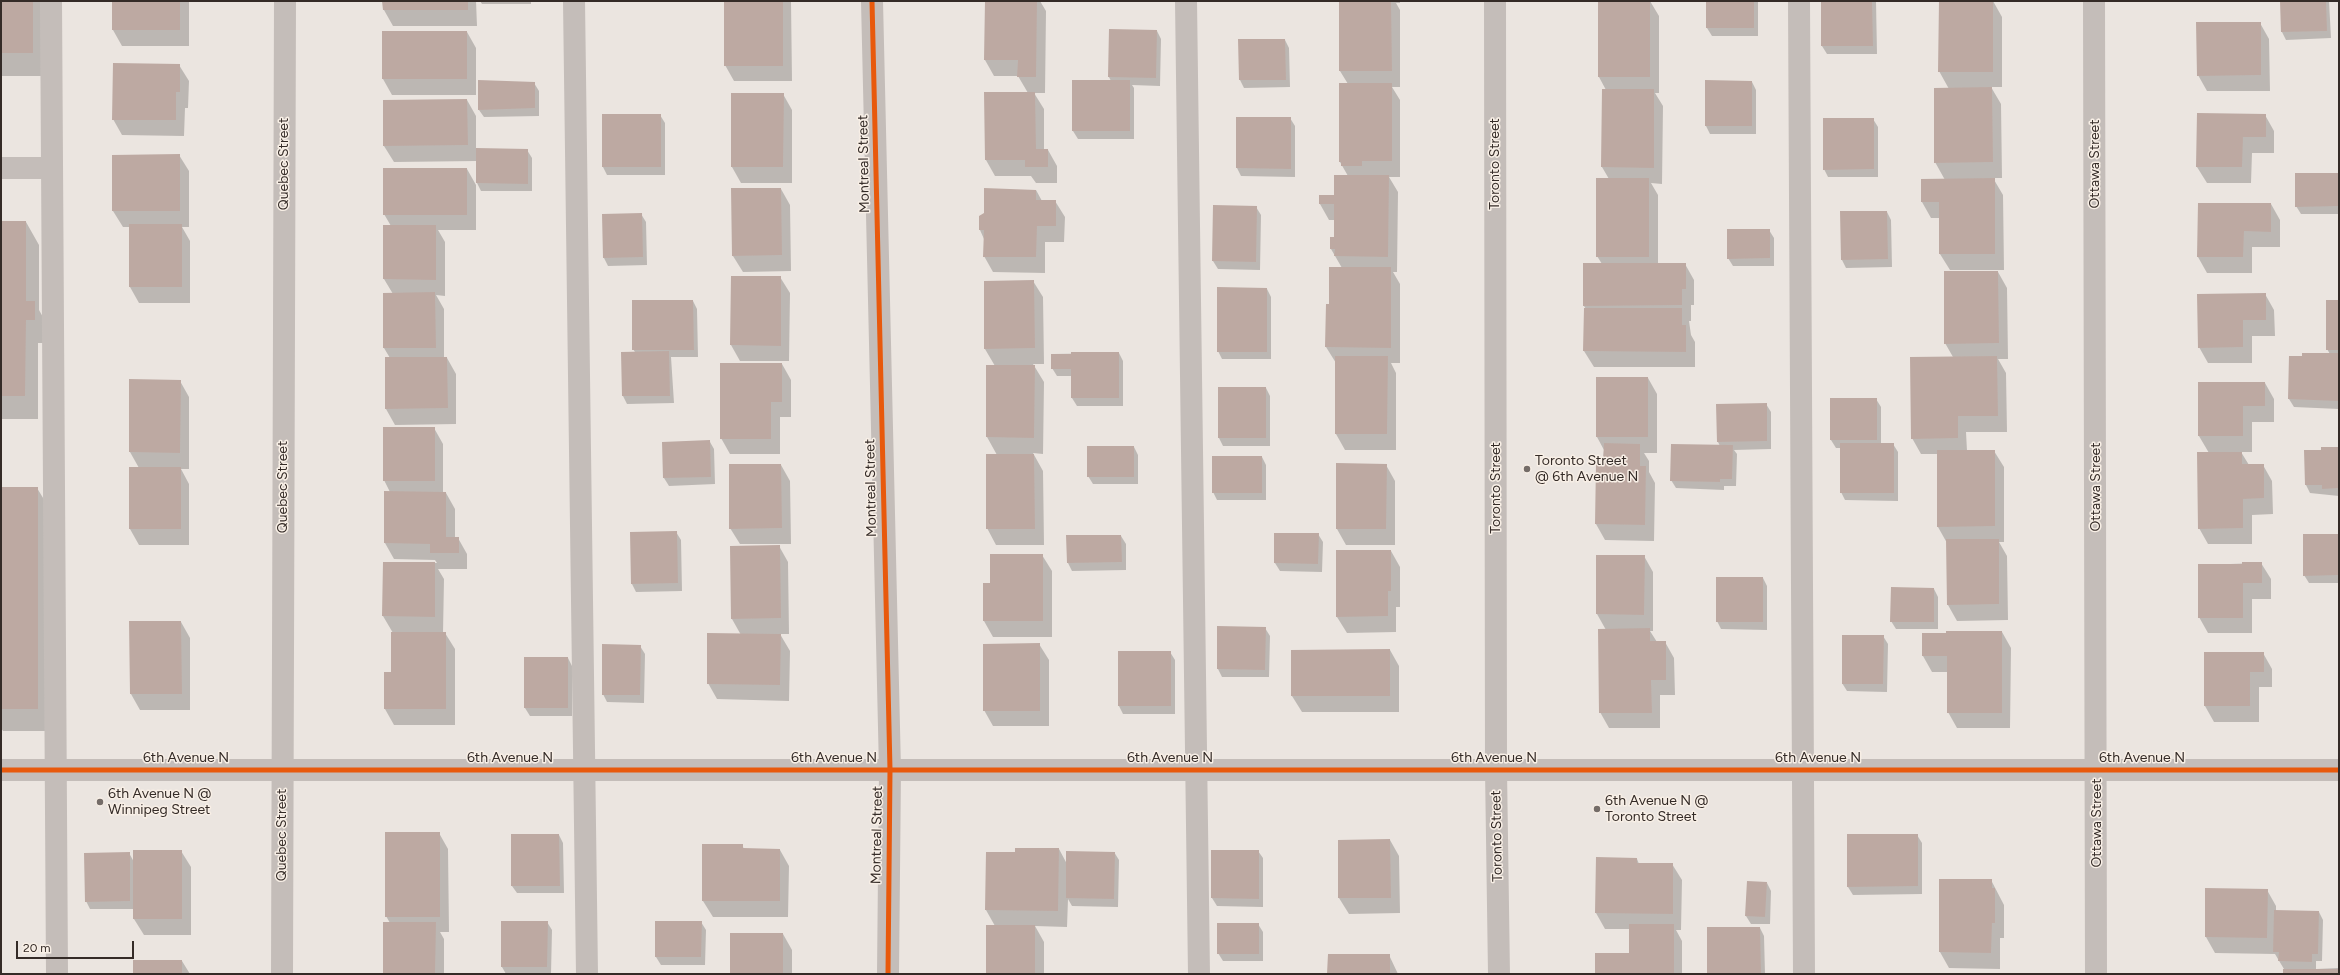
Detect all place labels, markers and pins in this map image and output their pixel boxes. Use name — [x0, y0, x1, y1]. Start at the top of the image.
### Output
place label: Toronto Street @ 6th Avenue N — [1535, 453, 1638, 486]
marker: Toronto Street @ 6th Avenue N — [1522, 464, 1532, 474]
place label: 6th Avenue N @ Winnipeg Street — [108, 786, 211, 818]
place label: 6th Avenue N @ Toronto Street — [1605, 793, 1708, 826]
marker: 6th Avenue N @ Winnipeg Street — [95, 797, 105, 807]
marker: 6th Avenue N @ Toronto Street — [1592, 804, 1602, 814]

